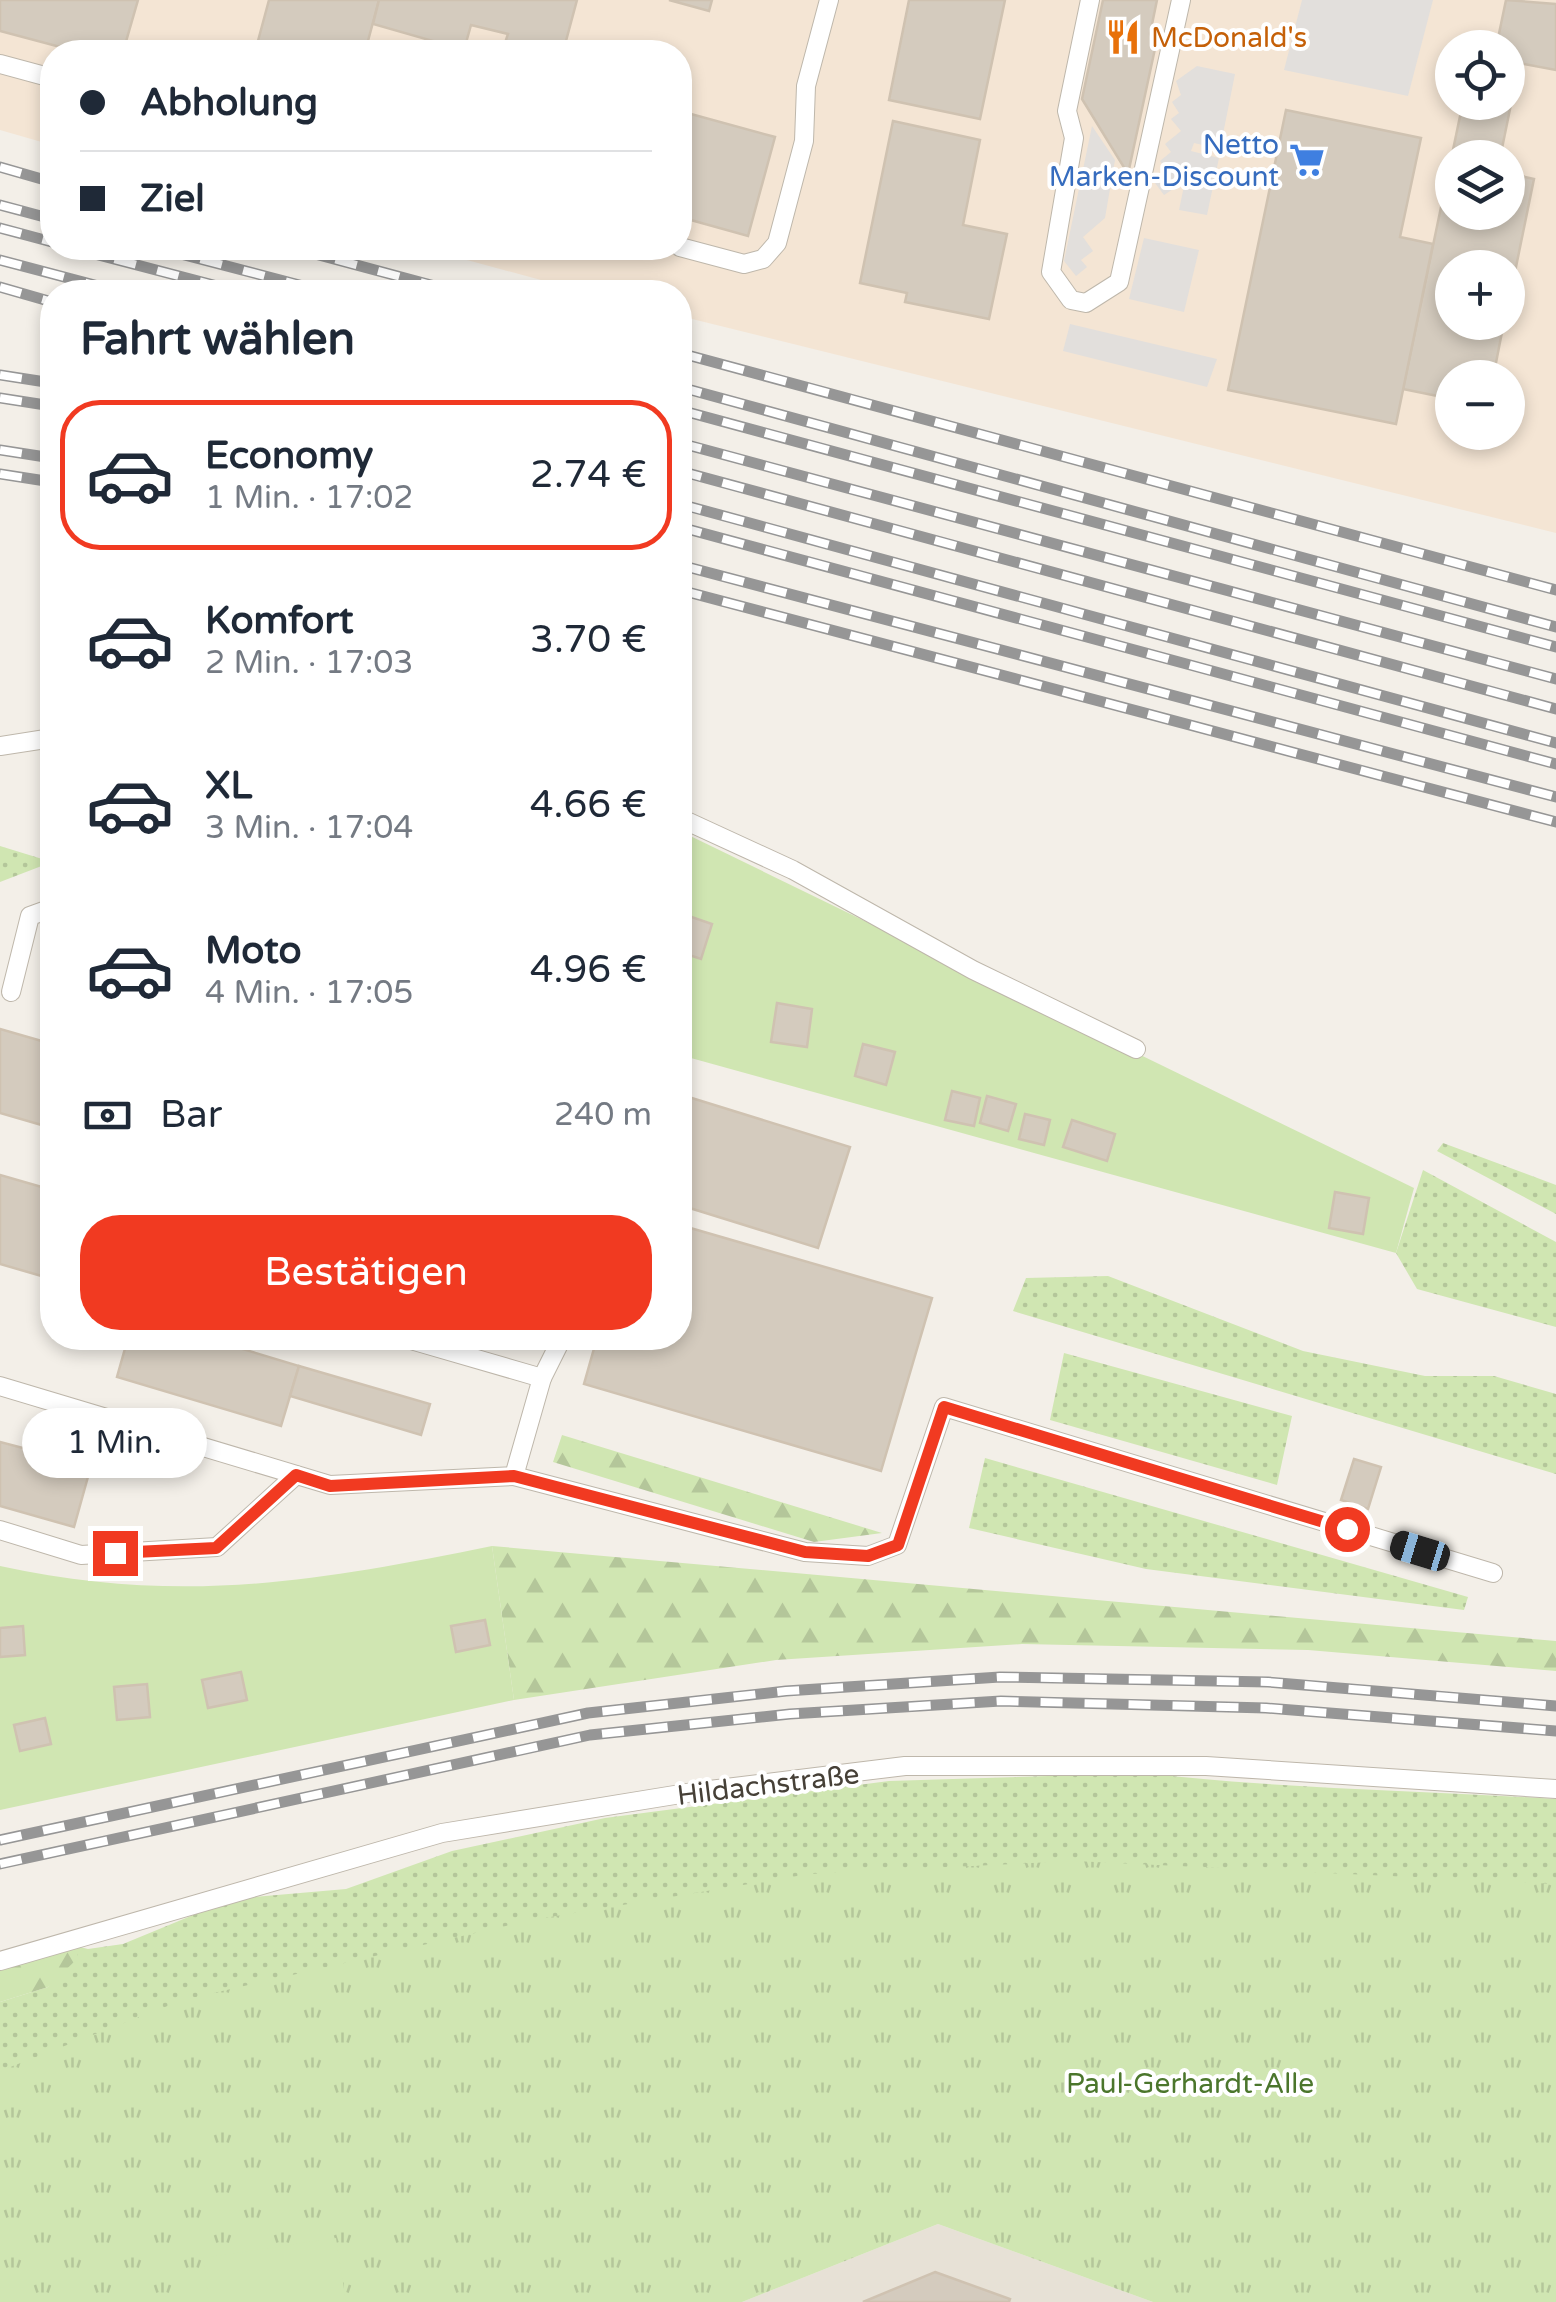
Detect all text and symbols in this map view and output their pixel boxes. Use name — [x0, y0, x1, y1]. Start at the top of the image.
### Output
restaurant icon: McDonald's — [1104, 18, 1142, 56]
place label: McDonald's — [1151, 21, 1307, 55]
map controls — [1435, 30, 1525, 450]
button: locate — [1435, 30, 1525, 120]
text: Abholung — [140, 80, 318, 126]
place label: Netto Marken-Discount — [1049, 128, 1279, 194]
button: layers — [1435, 140, 1525, 230]
supermarket icon: Netto Marken-Discount — [1288, 141, 1326, 179]
text: Ziel — [140, 176, 205, 222]
button: + — [1435, 250, 1525, 340]
text: Fahrt wählen — [80, 313, 355, 367]
button: − — [1435, 360, 1525, 450]
icon: car — [85, 430, 175, 520]
text: Economy — [205, 433, 373, 479]
text: 2.74 € — [530, 452, 647, 498]
text: 1 Min. · 17:02 — [205, 479, 413, 517]
icon: car — [85, 595, 175, 685]
text: Komfort — [205, 598, 354, 644]
text: 3.70 € — [530, 617, 647, 663]
text: 2 Min. · 17:03 — [205, 644, 413, 682]
icon: car — [85, 760, 175, 850]
text: XL — [205, 763, 252, 809]
text: 4.66 € — [530, 782, 647, 828]
text: 3 Min. · 17:04 — [205, 809, 413, 847]
icon: car — [85, 925, 175, 1015]
text: Moto — [205, 928, 301, 974]
text: 4.96 € — [530, 947, 647, 993]
text: 4 Min. · 17:05 — [205, 974, 413, 1012]
icon: cash — [80, 1088, 135, 1143]
text: Bar — [160, 1092, 222, 1138]
text: 240 m — [554, 1096, 652, 1134]
button: Bestätigen — [80, 1215, 652, 1330]
callout: 1 Min. — [22, 1408, 208, 1478]
text: 1 Min. — [67, 1424, 162, 1462]
route start — [1325, 1507, 1370, 1552]
car — [1387, 1528, 1453, 1574]
route end — [93, 1531, 138, 1576]
street label: Hildachstraße — [675, 1757, 861, 1813]
park label: Paul-Gerhardt-Alle — [1066, 2067, 1314, 2101]

